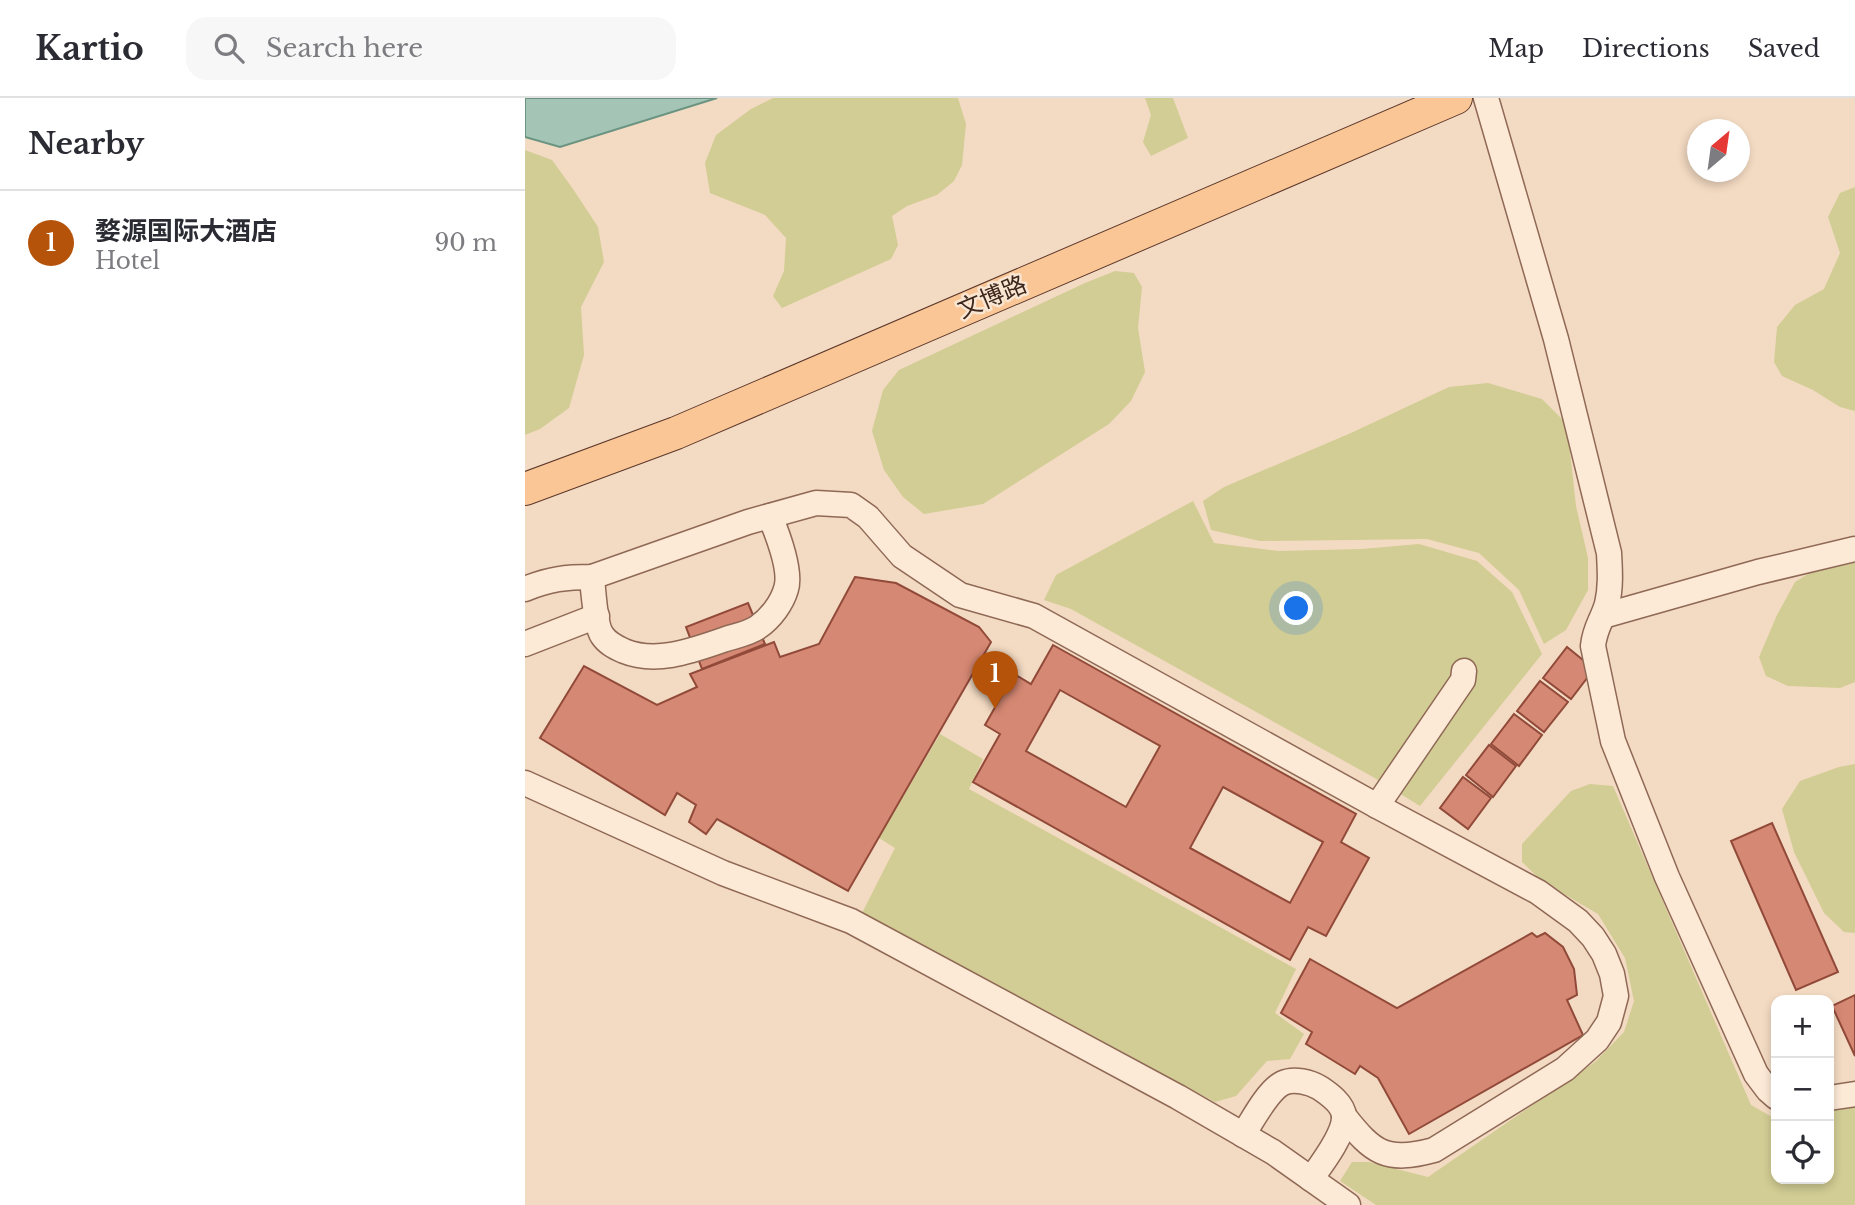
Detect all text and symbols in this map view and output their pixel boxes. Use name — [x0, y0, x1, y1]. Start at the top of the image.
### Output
search box — [186, 17, 676, 80]
text: Kartio — [35, 28, 144, 69]
icon: search — [210, 29, 248, 67]
text: Search here — [266, 32, 423, 64]
text: Map — [1488, 34, 1544, 63]
text: Directions — [1582, 34, 1710, 63]
text: Saved — [1748, 34, 1820, 63]
north arrow — [1687, 119, 1750, 182]
text: Nearby — [28, 125, 144, 162]
text: 婺源国际大酒店 — [95, 215, 277, 247]
text: 1 — [46, 229, 56, 257]
text: 90 m — [435, 229, 497, 257]
text: Hotel — [95, 247, 160, 275]
street label: 文博路 — [953, 269, 1031, 324]
your location — [1279, 591, 1313, 625]
pin: 1 — [972, 651, 1018, 709]
map controls — [1771, 995, 1834, 1184]
button: + — [1771, 995, 1834, 1058]
button: − — [1771, 1058, 1834, 1121]
button: locate — [1771, 1121, 1834, 1184]

